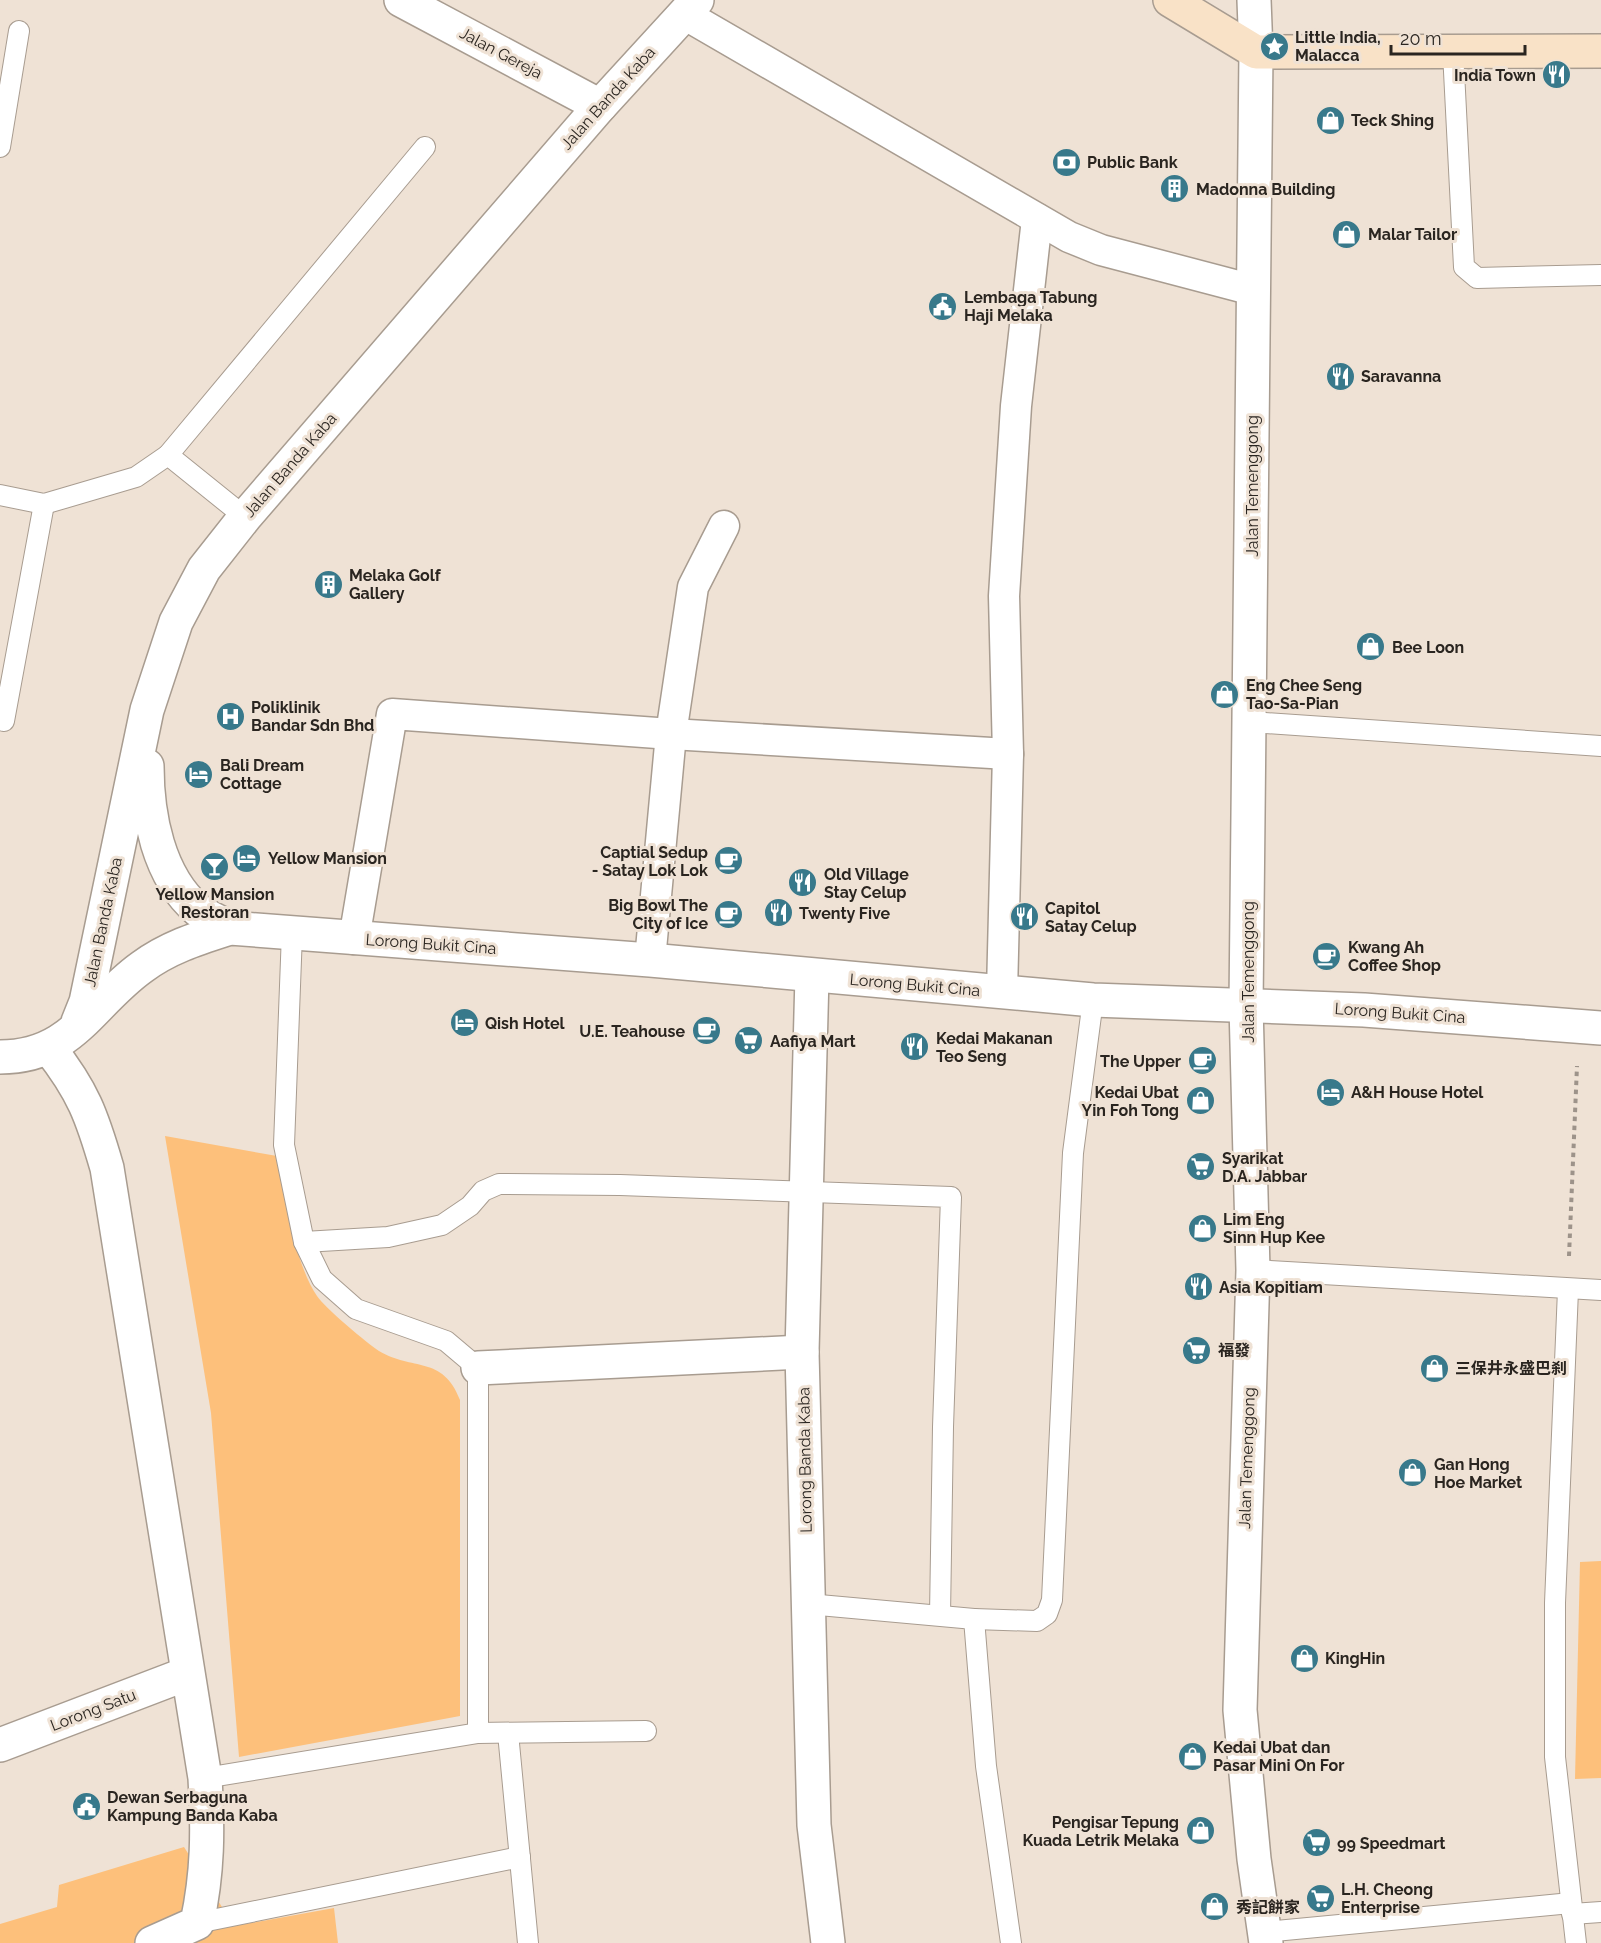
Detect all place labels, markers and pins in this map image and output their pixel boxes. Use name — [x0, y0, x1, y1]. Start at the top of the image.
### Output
place label: Little India, Malacca — [1295, 28, 1381, 65]
place icon: Little India, Malacca — [1258, 30, 1290, 62]
restaurant icon: India Town — [1541, 59, 1573, 91]
place label: India Town — [1454, 66, 1536, 85]
shop icon: Teck Shing — [1314, 104, 1346, 136]
place label: Teck Shing — [1351, 111, 1434, 130]
bank icon: Public Bank — [1050, 146, 1082, 178]
place label: Public Bank — [1087, 153, 1178, 172]
building icon: Madonna Building — [1159, 173, 1191, 205]
place label: Madonna Building — [1196, 180, 1335, 199]
shop icon: Malar Tailor — [1331, 218, 1363, 250]
place label: Malar Tailor — [1368, 225, 1457, 244]
place label: Lembaga Tabung Haji Melaka — [964, 288, 1097, 325]
public building icon: Lembaga Tabung Haji Melaka — [927, 290, 959, 322]
restaurant icon: Saravanna — [1324, 360, 1356, 392]
place label: Saravanna — [1361, 367, 1441, 386]
place label: Melaka Golf Gallery — [349, 566, 442, 603]
building icon: Melaka Golf Gallery — [312, 568, 344, 600]
shop icon: Bee Loon — [1355, 631, 1387, 663]
place label: Bee Loon — [1392, 638, 1464, 657]
place label: Eng Chee Seng Tao-Sa-Pian — [1246, 676, 1362, 713]
shop icon: Eng Chee Seng Tao-Sa-Pian — [1209, 678, 1241, 710]
place label: Poliklinik Bandar Sdn Bhd — [251, 698, 374, 735]
hospital icon: Poliklinik Bandar Sdn Bhd — [214, 700, 246, 732]
place label: Bali Dream Cottage — [220, 756, 304, 793]
hotel icon: Bali Dream Cottage — [183, 758, 215, 790]
hotel icon: Yellow Mansion — [231, 842, 263, 874]
place label: Captial Sedup - Satay Lok Lok — [592, 843, 708, 880]
cafe icon: Captial Sedup - Satay Lok Lok — [713, 845, 745, 877]
place label: Yellow Mansion — [268, 849, 387, 868]
bar icon: Yellow Mansion Restoran — [199, 850, 231, 882]
place label: Old Village Stay Celup — [824, 865, 909, 902]
restaurant icon: Old Village Stay Celup — [787, 867, 819, 899]
place label: Yellow Mansion Restoran — [156, 885, 274, 922]
place label: Big Bowl The City of Ice — [608, 896, 708, 933]
restaurant icon: Twenty Five — [762, 897, 794, 929]
cafe icon: Big Bowl The City of Ice — [713, 898, 745, 930]
place label: Capitol Satay Celup — [1045, 899, 1137, 936]
restaurant icon: Capitol Satay Celup — [1008, 901, 1040, 933]
place label: Twenty Five — [799, 904, 891, 923]
place label: Kwang Ah Coffee Shop — [1348, 938, 1441, 975]
cafe icon: Kwang Ah Coffee Shop — [1311, 940, 1343, 972]
hotel icon: Qish Hotel — [448, 1007, 480, 1039]
place label: Qish Hotel — [485, 1014, 565, 1033]
cafe icon: U.E. Teahouse — [690, 1015, 722, 1047]
place label: U.E. Teahouse — [579, 1022, 685, 1041]
supermarket icon: Aafiya Mart — [733, 1025, 765, 1057]
place label: Kedai Makanan Teo Seng — [936, 1029, 1053, 1066]
restaurant icon: Kedai Makanan Teo Seng — [899, 1031, 931, 1063]
place label: Aafiya Mart — [770, 1032, 856, 1051]
cafe icon: The Upper — [1186, 1045, 1218, 1077]
place label: The Upper — [1100, 1052, 1181, 1071]
hotel icon: A&H House Hotel — [1314, 1076, 1346, 1108]
place label: Kedai Ubat Yin Foh Tong — [1082, 1083, 1179, 1120]
place label: A&H House Hotel — [1351, 1083, 1484, 1102]
shop icon: Kedai Ubat Yin Foh Tong — [1184, 1085, 1216, 1117]
place label: Syarikat D.A. Jabbar — [1222, 1149, 1307, 1186]
supermarket icon: Syarikat D.A. Jabbar — [1185, 1151, 1217, 1183]
place label: Lim Eng Sinn Hup Kee — [1223, 1210, 1326, 1247]
shop icon: Lim Eng Sinn Hup Kee — [1186, 1212, 1218, 1244]
restaurant icon: Asia Kopitiam — [1182, 1271, 1214, 1303]
place label: Asia Kopitiam — [1219, 1278, 1323, 1297]
supermarket icon: 福發 — [1181, 1334, 1213, 1366]
place label: 福發 — [1218, 1341, 1250, 1360]
shop icon: 三保井永盛巴刹 — [1418, 1352, 1450, 1384]
place label: 三保井永盛巴刹 — [1455, 1359, 1567, 1378]
place label: Gan Hong Hoe Market — [1434, 1455, 1522, 1492]
shop icon: Gan Hong Hoe Market — [1397, 1457, 1429, 1489]
shop icon: KingHin — [1288, 1642, 1320, 1674]
place label: KingHin — [1325, 1649, 1385, 1668]
place label: Kedai Ubat dan Pasar Mini On For — [1213, 1738, 1344, 1775]
shop icon: Kedai Ubat dan Pasar Mini On For — [1176, 1740, 1208, 1772]
place label: Dewan Serbaguna Kampung Banda Kaba — [107, 1788, 278, 1825]
public building icon: Dewan Serbaguna Kampung Banda Kaba — [70, 1790, 102, 1822]
place label: Pengisar Tepung Kuada Letrik Melaka — [1023, 1813, 1179, 1850]
shop icon: Pengisar Tepung Kuada Letrik Melaka — [1184, 1815, 1216, 1847]
supermarket icon: 99 Speedmart — [1300, 1827, 1332, 1859]
place label: 99 Speedmart — [1337, 1834, 1446, 1853]
place label: L.H. Cheong Enterprise — [1341, 1880, 1433, 1917]
supermarket icon: L.H. Cheong Enterprise — [1304, 1882, 1336, 1914]
shop icon: 秀記餅家 — [1199, 1891, 1231, 1923]
place label: 秀記餅家 — [1236, 1898, 1300, 1917]

